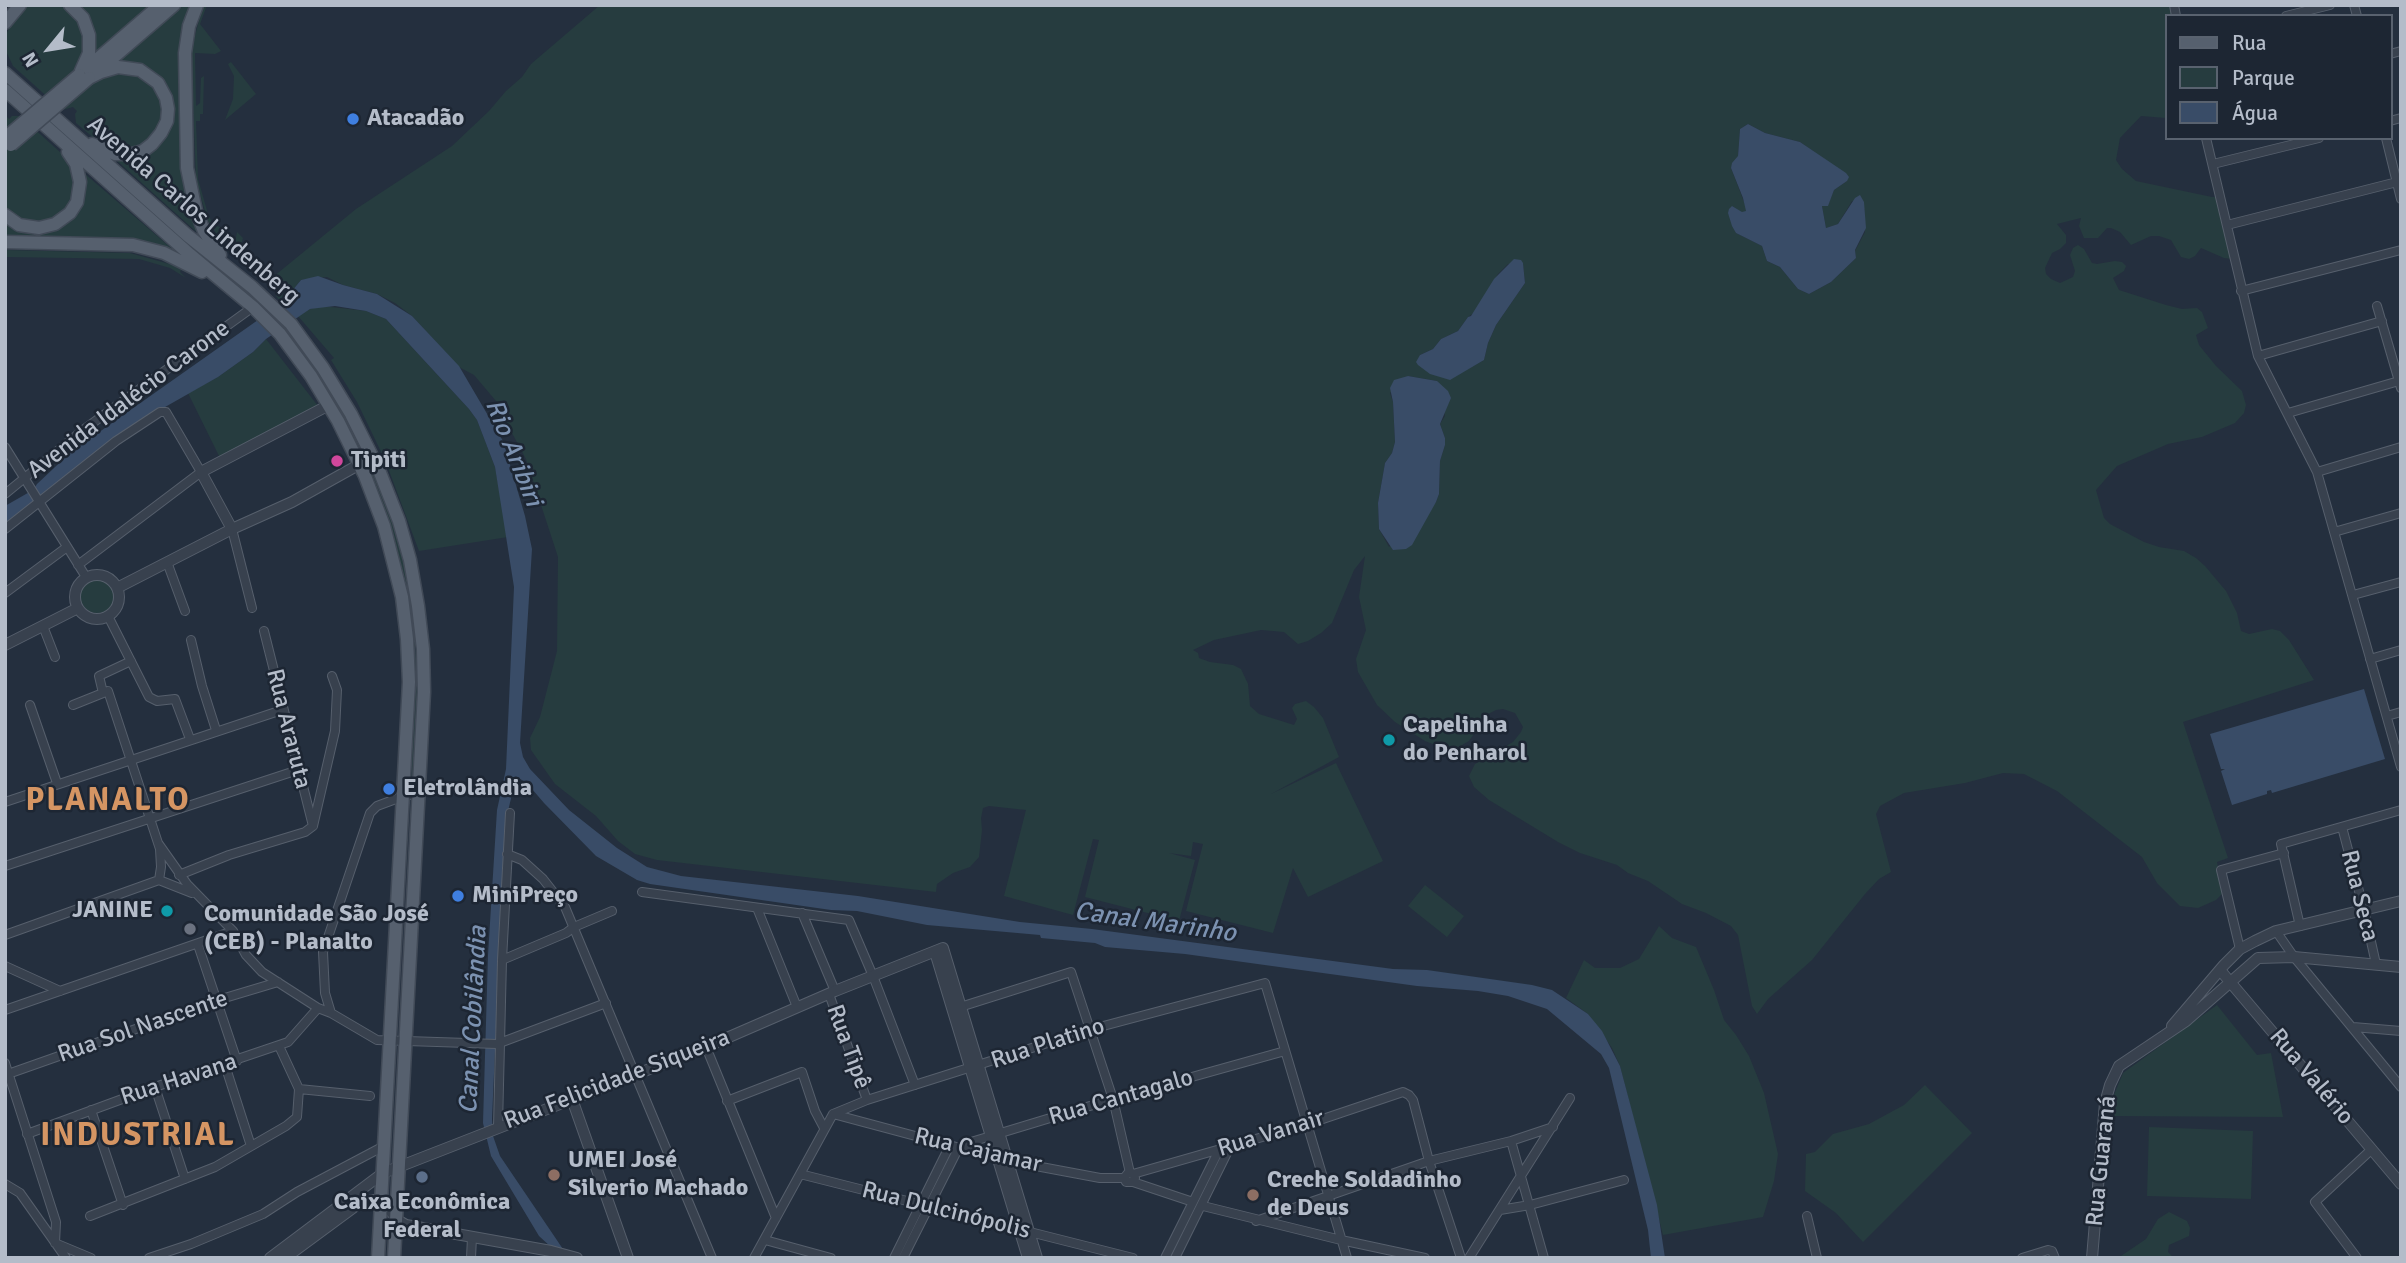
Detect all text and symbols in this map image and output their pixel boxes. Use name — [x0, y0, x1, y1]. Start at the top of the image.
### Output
north arrow — [14, 14, 84, 84]
legend — [2164, 14, 2392, 140]
text: Rua — [2232, 30, 2266, 56]
text: N — [17, 48, 45, 71]
text: Parque — [2232, 65, 2295, 91]
text: Água — [2232, 100, 2278, 126]
place label: Atacadão — [367, 105, 464, 133]
street label: Avenida Carlos Lindenberg — [81, 111, 305, 311]
marker: Atacadão — [345, 111, 361, 127]
street label: Avenida Idalécio Carone — [22, 315, 236, 485]
water label: Rio Aribiri — [477, 395, 549, 511]
place label: Tipiti — [351, 447, 406, 475]
marker: Tipiti — [329, 453, 345, 469]
street label: Rua Araruta — [259, 666, 317, 792]
place label: Capelinha do Penharol — [1403, 712, 1527, 768]
marker: Capelinha do Penharol — [1381, 732, 1397, 748]
place label: Eletrolândia — [403, 775, 532, 803]
marker: Eletrolândia — [381, 781, 397, 797]
district label: PLANALTO — [26, 783, 190, 821]
street label: Rua Seca — [2334, 847, 2384, 945]
place label: MiniPreço — [472, 882, 578, 910]
marker: MiniPreço — [450, 888, 466, 904]
water label: Canal Marinho — [1072, 896, 1238, 950]
place label: JANINE — [72, 897, 153, 925]
place label: Comunidade São José (CEB) - Planalto — [204, 901, 429, 957]
marker: JANINE — [159, 903, 175, 919]
marker: Comunidade São José (CEB) - Planalto — [182, 921, 198, 937]
water label: Canal Cobilândia — [453, 925, 495, 1115]
street label: Rua Sol Nascente — [54, 984, 232, 1070]
street label: Rua Tipê — [820, 1001, 876, 1093]
street label: Rua Platino — [988, 1012, 1108, 1076]
street label: Rua Valério — [2263, 1023, 2359, 1131]
street label: Rua Felicidade Siqueira — [500, 1024, 734, 1136]
street label: Rua Havana — [117, 1048, 241, 1112]
street label: Rua Cantagalo — [1046, 1064, 1196, 1132]
street label: Rua Guaraná — [2081, 1094, 2123, 1228]
street label: Rua Vanair — [1214, 1104, 1328, 1164]
district label: INDUSTRIAL — [41, 1118, 235, 1156]
street label: Rua Cajamar — [911, 1122, 1045, 1180]
place label: UMEI José Silverio Machado — [568, 1147, 748, 1203]
marker: UMEI José Silverio Machado — [546, 1167, 562, 1183]
place label: Creche Soldadinho de Deus — [1267, 1167, 1462, 1223]
marker: Caixa Econômica Federal — [414, 1169, 430, 1185]
street label: Rua Dulcinópolis — [859, 1176, 1033, 1246]
marker: Creche Soldadinho de Deus — [1245, 1187, 1261, 1203]
place label: Caixa Econômica Federal — [334, 1189, 510, 1245]

